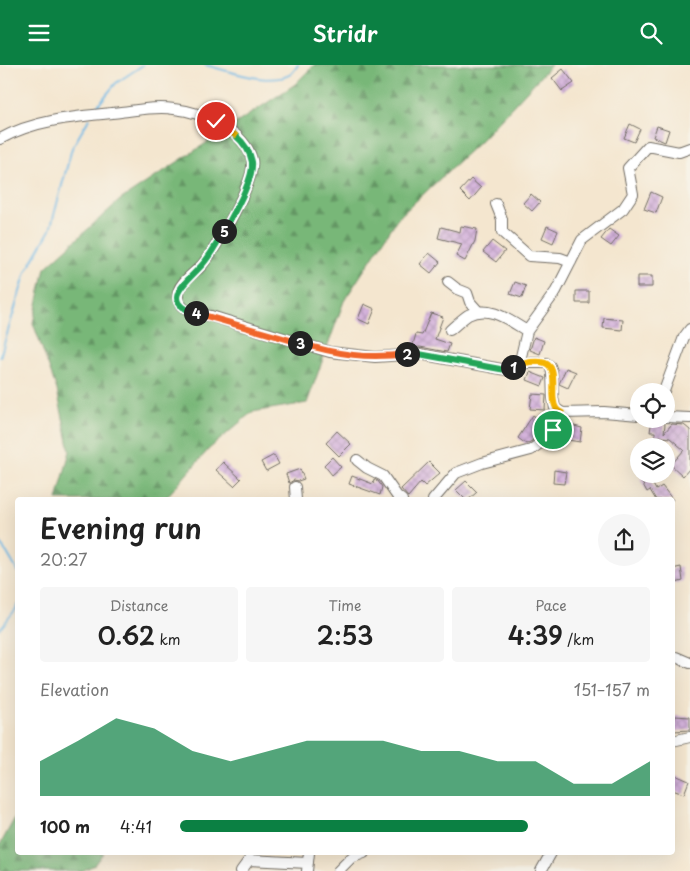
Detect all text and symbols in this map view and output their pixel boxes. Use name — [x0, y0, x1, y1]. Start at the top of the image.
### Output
text: Stridr — [312, 16, 378, 49]
icon: menu — [25, 19, 53, 47]
icon: search — [637, 19, 665, 47]
pin — [195, 100, 237, 142]
icon: check — [202, 107, 230, 135]
pin: 5 — [212, 219, 236, 243]
text: 5 — [220, 221, 229, 242]
pin: 4 — [184, 301, 208, 325]
text: 4 — [192, 303, 201, 324]
pin: 3 — [288, 331, 312, 355]
text: 3 — [296, 333, 305, 354]
pin: 2 — [394, 341, 420, 367]
text: 2 — [403, 344, 412, 365]
pin: 1 — [500, 355, 526, 379]
text: 1 — [510, 357, 517, 378]
map controls — [630, 383, 675, 483]
button: locate — [630, 383, 675, 428]
pin — [532, 409, 574, 451]
icon: arrive — [539, 416, 567, 444]
button: layers — [630, 438, 675, 483]
text: Evening run — [40, 506, 202, 549]
button: share — [598, 514, 650, 566]
text: 20:27 — [40, 547, 87, 571]
text: Distance — [110, 595, 168, 616]
text: Time — [328, 595, 362, 616]
text: Pace — [535, 595, 567, 616]
text: 0.62 — [97, 616, 155, 654]
text: 2:53 — [317, 616, 373, 654]
text: 4:39 — [508, 616, 563, 654]
text: km — [155, 629, 181, 650]
text: /km — [563, 629, 594, 650]
text: Elevation — [40, 677, 109, 701]
text: 151–157 m — [574, 677, 650, 701]
text: 100 m — [40, 814, 90, 838]
text: 4:41 — [120, 814, 152, 838]

